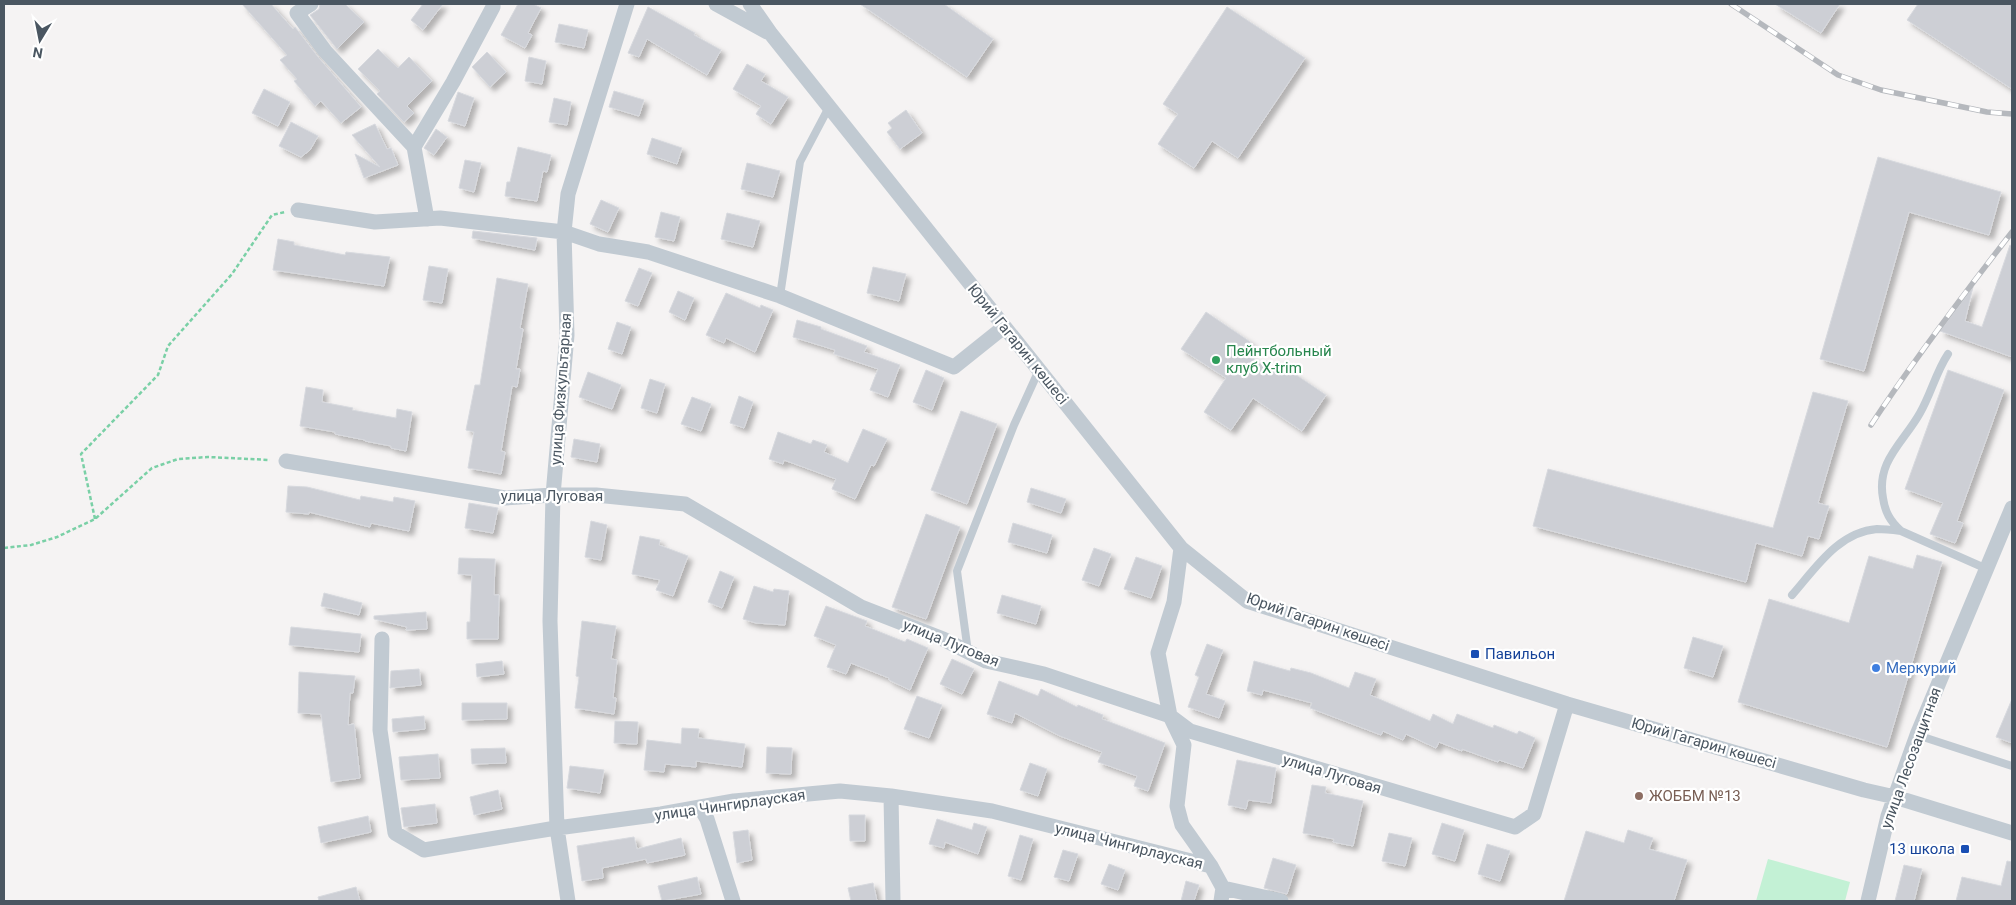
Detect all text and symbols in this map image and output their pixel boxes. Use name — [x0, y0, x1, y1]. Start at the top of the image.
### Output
north arrow — [15, 15, 65, 65]
text: N — [31, 44, 44, 62]
street label: Юрий Гагарин көшесі — [964, 280, 1072, 408]
street label: улица Физкультарная — [547, 312, 575, 466]
place label: Пейнтбольный клуб X-trim — [1226, 342, 1332, 377]
marker: Пейнтбольный клуб X-trim — [1210, 354, 1222, 366]
street label: улица Луговая — [501, 487, 603, 505]
street label: Юрий Гагарин көшесі — [1244, 589, 1392, 655]
street label: улица Луговая — [900, 615, 1002, 671]
place label: Павильон — [1485, 645, 1555, 663]
marker: Павильон — [1469, 648, 1481, 660]
place label: Меркурий — [1886, 659, 1956, 677]
marker: Меркурий — [1870, 662, 1882, 674]
street label: улица Лесозащитная — [1877, 685, 1945, 831]
street label: Юрий Гагарин көшесі — [1629, 714, 1779, 772]
street label: улица Луговая — [1280, 750, 1384, 798]
street label: улица Чингирлауская — [654, 786, 806, 824]
place label: ЖОББМ №13 — [1649, 787, 1741, 805]
marker: ЖОББМ №13 — [1633, 790, 1645, 802]
street label: улица Чингирлауская — [1053, 819, 1205, 873]
place label: 13 школа — [1889, 840, 1955, 858]
marker: 13 школа — [1959, 843, 1971, 855]

